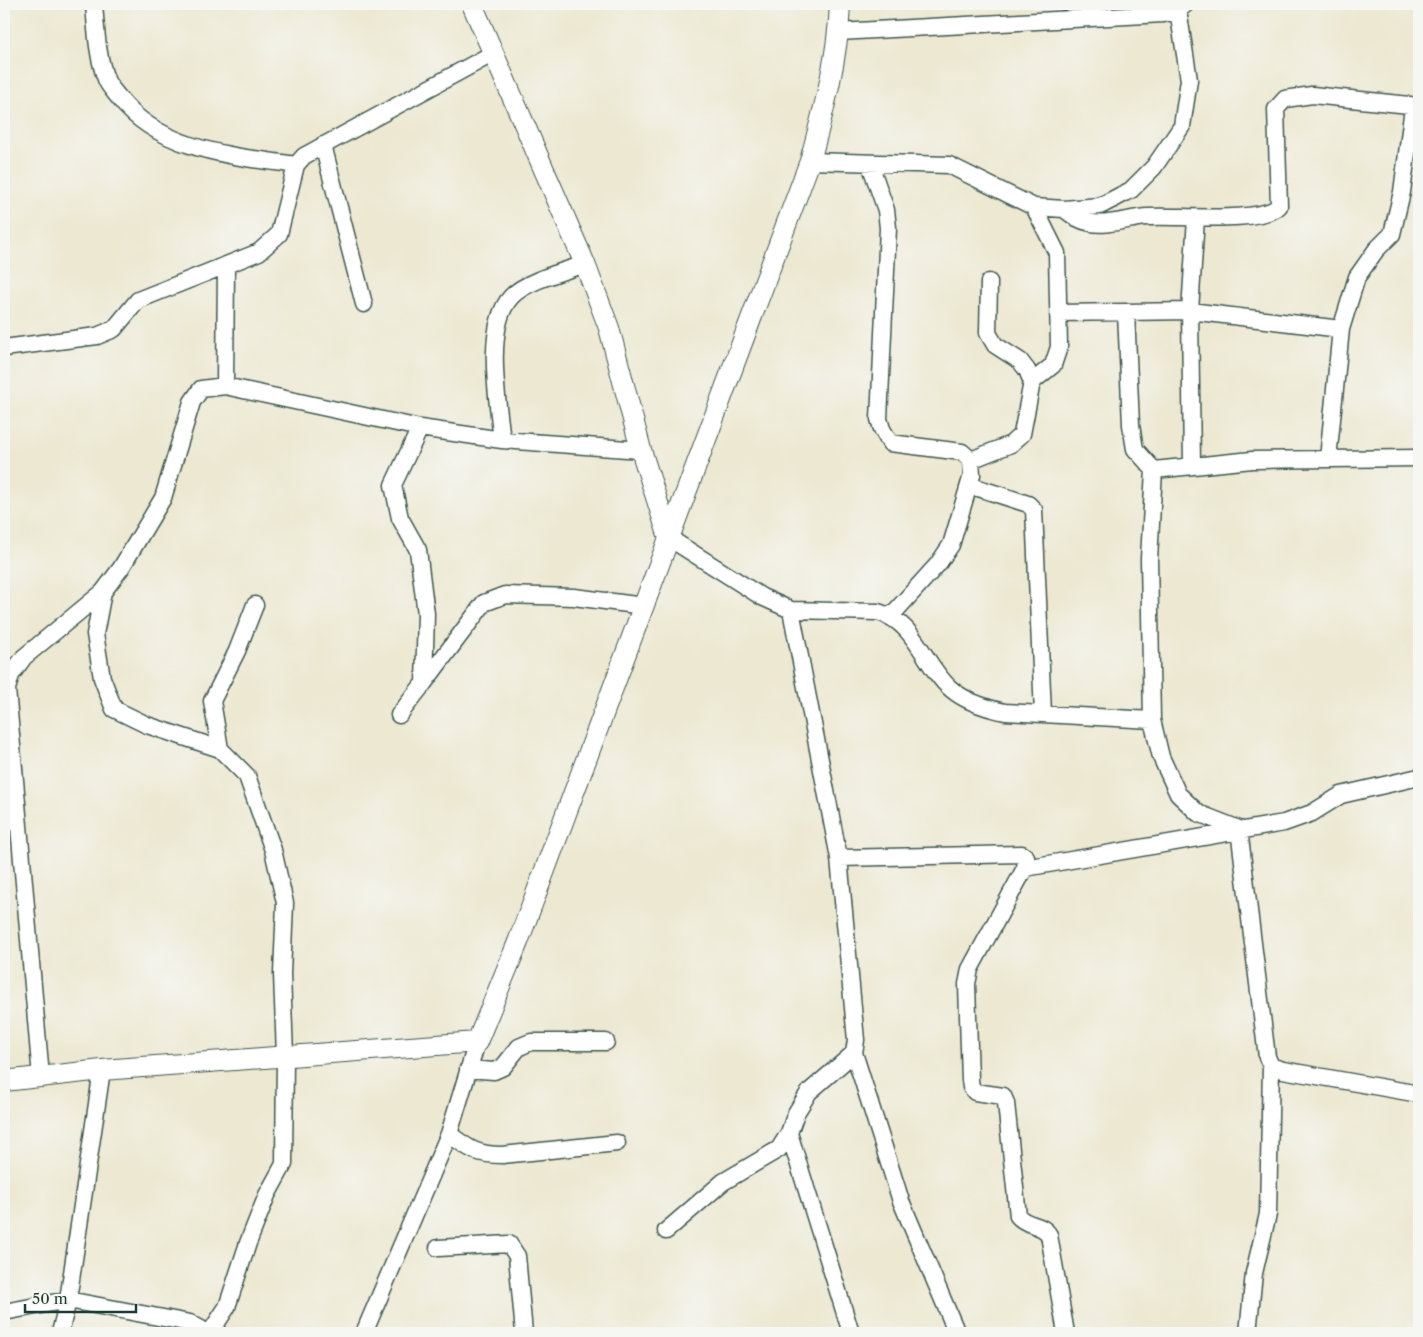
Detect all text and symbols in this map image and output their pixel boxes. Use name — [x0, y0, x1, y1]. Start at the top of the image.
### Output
scale bar — [25, 1282, 136, 1314]
text: 50 m — [32, 1289, 68, 1308]

